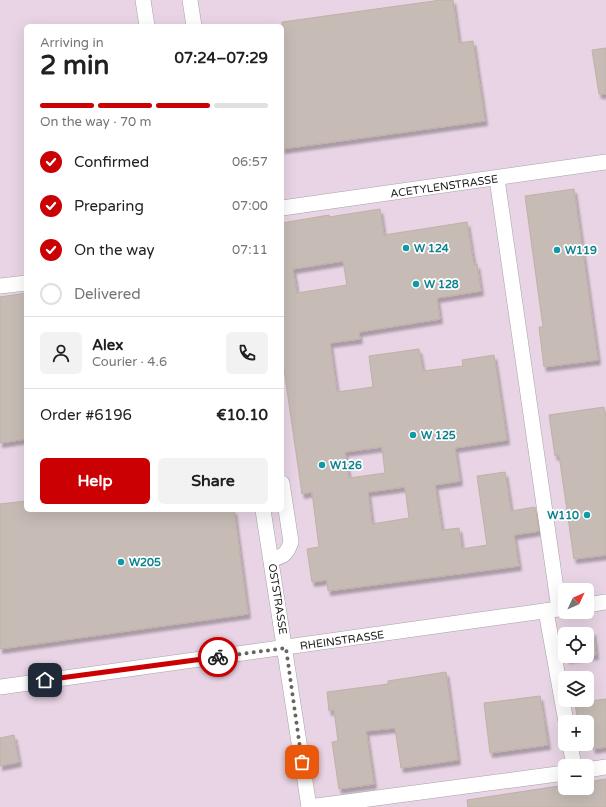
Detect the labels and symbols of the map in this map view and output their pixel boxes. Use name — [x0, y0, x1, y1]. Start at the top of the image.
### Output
street label: ACETYLENSTRASSE — [389, 172, 499, 201]
place label: W 124 — [414, 242, 449, 255]
marker: W 124 — [401, 243, 411, 253]
place label: W119 — [565, 244, 597, 257]
marker: W119 — [552, 245, 562, 255]
place label: W 128 — [424, 278, 459, 291]
marker: W 128 — [411, 279, 421, 289]
place label: W 125 — [421, 429, 456, 442]
marker: W 125 — [408, 430, 418, 440]
place label: W126 — [330, 459, 362, 472]
marker: W126 — [317, 460, 327, 470]
place label: W110 — [547, 509, 579, 522]
marker: W110 — [582, 510, 592, 520]
place label: W205 — [129, 556, 161, 569]
marker: W205 — [116, 557, 126, 567]
street label: OSTSTRASSE — [265, 563, 290, 635]
north arrow — [558, 583, 594, 619]
street label: RHEINSTRASSE — [299, 628, 385, 653]
courier — [198, 637, 238, 677]
pin — [28, 663, 62, 697]
pin — [285, 745, 319, 779]

